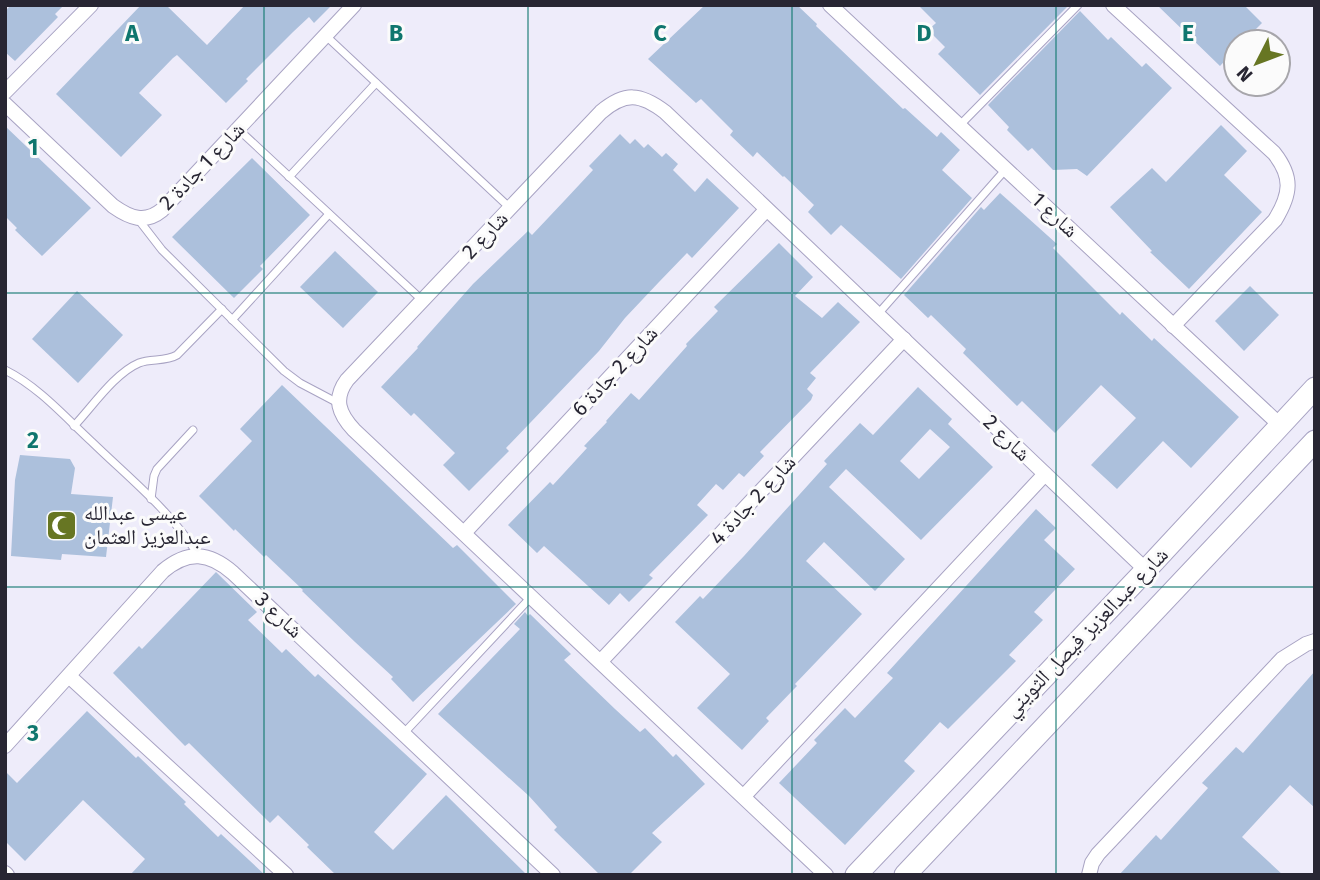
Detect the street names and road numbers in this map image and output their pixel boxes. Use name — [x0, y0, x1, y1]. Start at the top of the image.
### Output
street label: شارع 1 جادة 2 — [154, 117, 250, 215]
street label: شارع 1 — [1026, 187, 1084, 243]
street label: شارع 2 — [456, 206, 514, 264]
street label: شارع 2 جادة 6 — [567, 320, 663, 422]
street label: شارع 2 — [978, 409, 1036, 467]
street label: شارع 2 جادة 4 — [705, 449, 801, 551]
street label: شارع عبدالعزيز فيصل الثويني — [998, 542, 1176, 724]
street label: شارع 3 — [250, 586, 308, 644]

